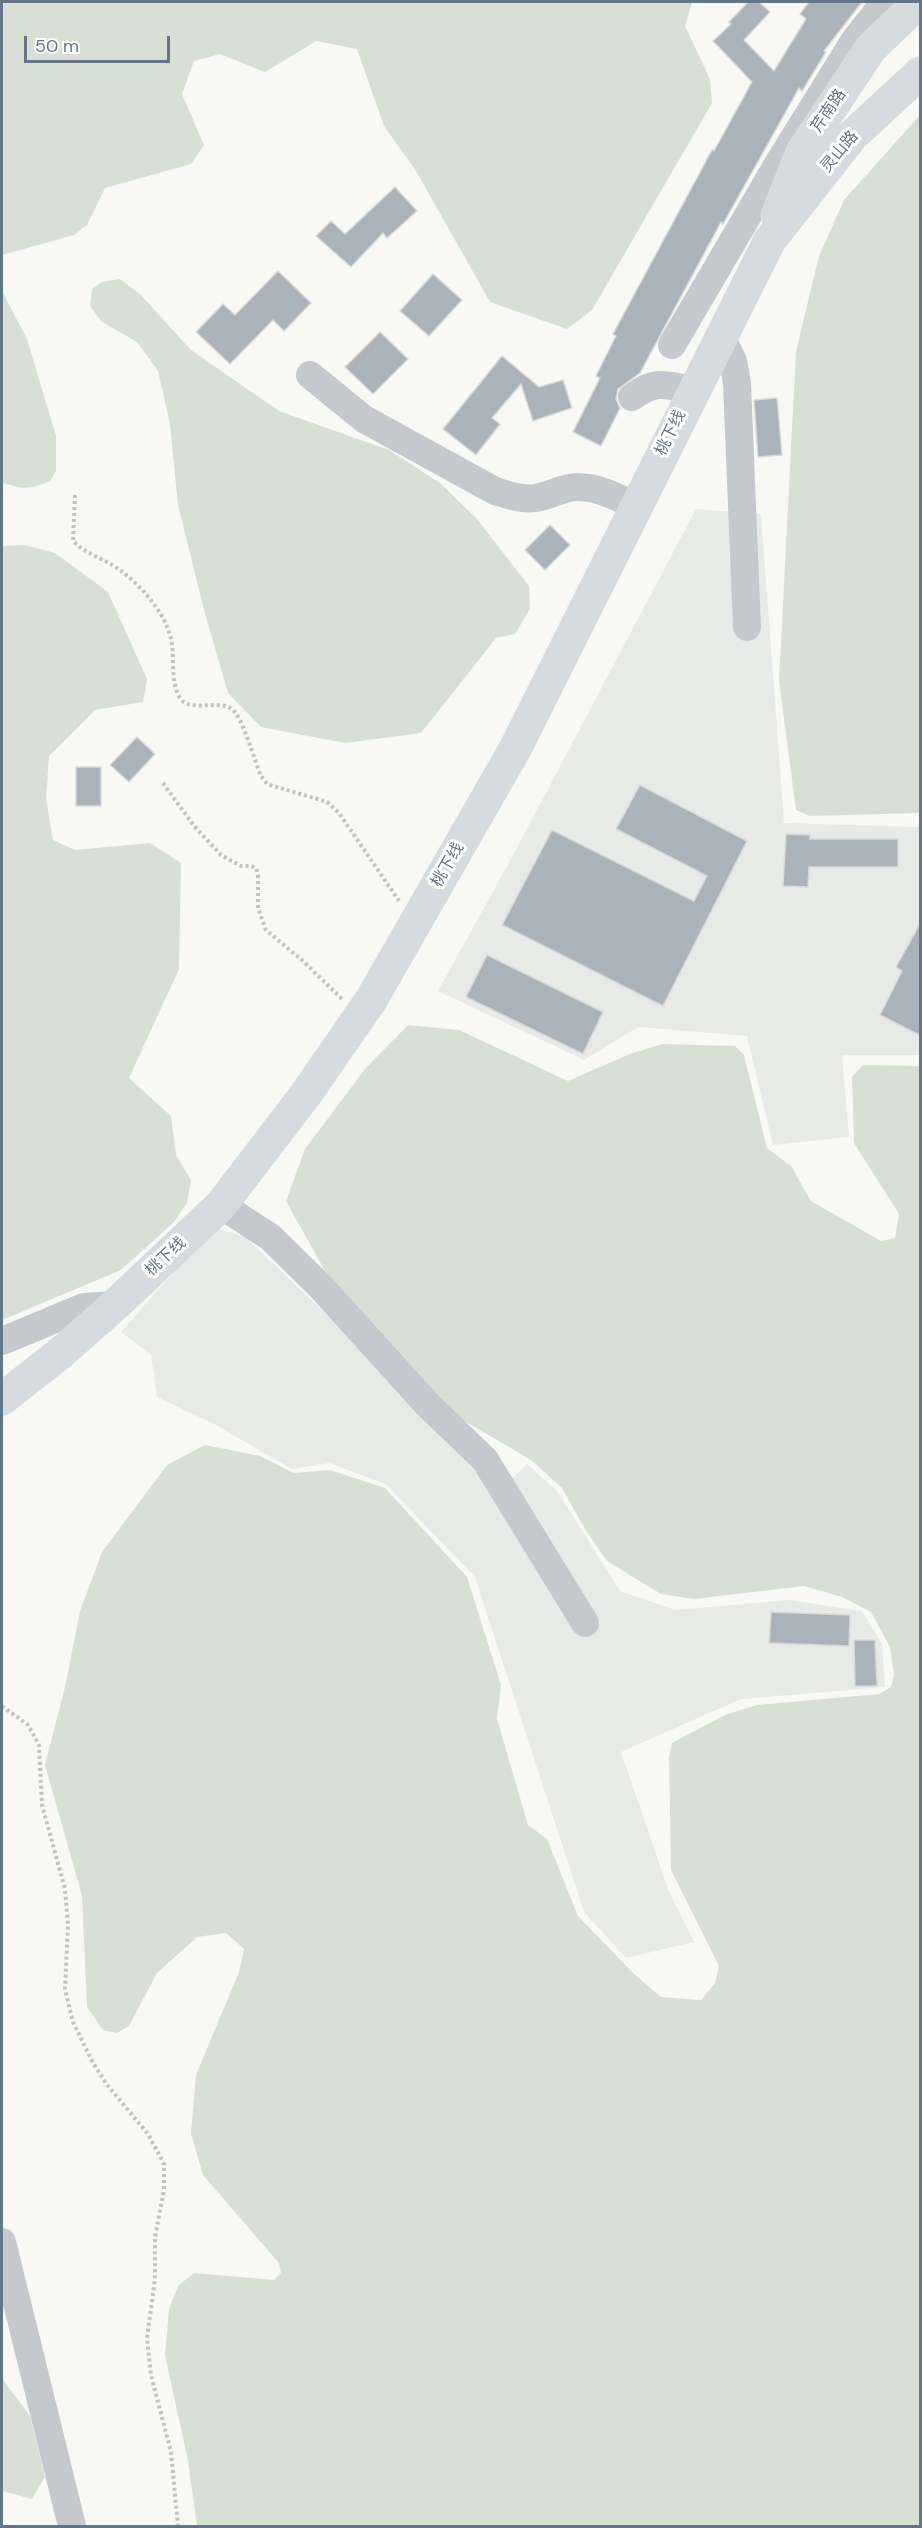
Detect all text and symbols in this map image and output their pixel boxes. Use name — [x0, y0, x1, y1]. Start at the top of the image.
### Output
scale bar — [27, 24, 172, 62]
text: 50 m — [35, 34, 79, 58]
street label: 芹南路 — [808, 86, 850, 136]
street label: 灵山路 — [817, 127, 863, 177]
street label: 桃下线 — [652, 407, 690, 459]
street label: 桃下线 — [428, 839, 468, 891]
street label: 桃下线 — [142, 1234, 190, 1280]

